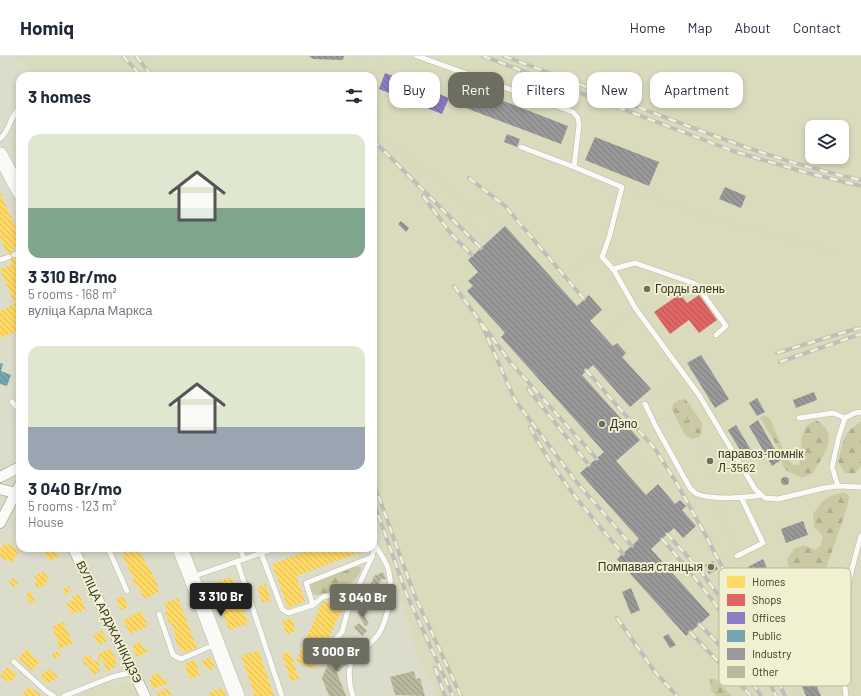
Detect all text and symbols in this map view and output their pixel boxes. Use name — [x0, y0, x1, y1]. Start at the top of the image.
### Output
text: Homiq — [20, 16, 74, 39]
text: Home — [630, 19, 666, 36]
text: Map — [688, 19, 712, 36]
text: About — [734, 19, 771, 36]
text: Contact — [793, 19, 841, 36]
chip: Buy — [389, 72, 440, 108]
chip: Rent — [448, 72, 504, 108]
chip: Filters — [512, 72, 579, 108]
chip: New — [587, 72, 642, 108]
chip: Apartment — [650, 72, 743, 108]
icon: filters — [343, 85, 365, 107]
text: 3 homes — [28, 86, 91, 106]
map controls — [805, 120, 849, 164]
button: layers — [805, 120, 849, 164]
icon: home — [161, 160, 233, 232]
text: 3 310 Br/mo — [28, 266, 117, 286]
place label: Горды алень — [655, 281, 725, 296]
marker: Горды алень — [642, 284, 652, 294]
text: 5 rooms · 168 m² — [28, 286, 117, 302]
text: вуліца Карла Маркса — [28, 302, 153, 318]
icon: home — [161, 372, 233, 444]
place label: Дэпо — [610, 416, 638, 431]
marker: Дэпо — [597, 419, 607, 429]
place label: паравоз-помнік Л-3562 — [718, 446, 804, 474]
marker: паравоз-помнік Л-3562 — [705, 456, 715, 466]
text: 3 040 Br/mo — [28, 478, 122, 498]
text: 5 rooms · 123 m² — [28, 498, 117, 514]
text: House — [28, 514, 64, 530]
street label: ВУЛІЦА АРДЖАНІКІДЗЭ — [73, 558, 146, 686]
place label: Помпавая станцыя — [598, 559, 703, 574]
marker: Помпавая станцыя — [706, 562, 716, 572]
legend — [719, 568, 851, 686]
text: Homes — [752, 575, 785, 588]
pin: 3 310 Br — [180, 583, 262, 617]
pin: 3 040 Br — [322, 584, 404, 618]
text: 3 310 Br — [199, 588, 243, 604]
text: 3 040 Br — [339, 589, 387, 605]
text: Shops — [752, 593, 782, 606]
text: Offices — [752, 611, 786, 624]
text: Public — [752, 629, 782, 642]
pin: 3 000 Br — [295, 638, 377, 672]
text: 3 000 Br — [312, 643, 360, 659]
text: Industry — [752, 647, 791, 660]
text: Other — [752, 665, 779, 678]

